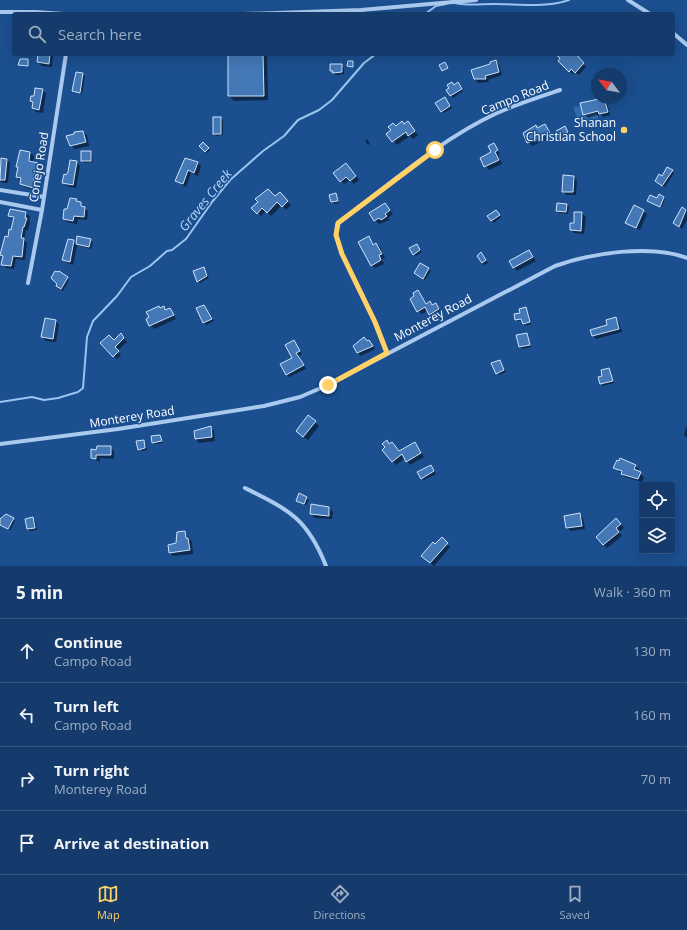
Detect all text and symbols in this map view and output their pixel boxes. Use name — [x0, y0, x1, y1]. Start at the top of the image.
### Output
search box — [12, 12, 675, 56]
icon: search — [26, 23, 48, 45]
text: Search here — [58, 24, 142, 44]
north arrow — [591, 68, 627, 104]
street label: Campo Road — [478, 76, 551, 119]
place label: Shanan Christian School — [526, 114, 616, 145]
marker: Shanan Christian School — [619, 125, 629, 135]
street label: Conejo Road — [25, 131, 52, 203]
route start — [426, 141, 444, 159]
water label: Graves Creek — [174, 165, 236, 235]
street label: Monterey Road — [391, 290, 475, 345]
route end — [319, 376, 337, 394]
street label: Monterey Road — [88, 401, 176, 432]
map controls — [639, 482, 675, 554]
button: locate — [639, 482, 675, 518]
button: layers — [639, 518, 675, 554]
text: 5 min — [16, 581, 63, 604]
text: Walk · 360 m — [594, 583, 671, 601]
text: Continue — [54, 632, 122, 652]
icon: ahead — [16, 640, 38, 662]
text: 130 m — [633, 642, 671, 660]
text: Campo Road — [54, 652, 132, 670]
text: Turn left — [54, 696, 119, 716]
icon: left — [16, 704, 38, 726]
text: 160 m — [633, 706, 671, 724]
text: Campo Road — [54, 716, 132, 734]
text: Turn right — [54, 760, 129, 780]
icon: right — [16, 768, 38, 790]
text: 70 m — [641, 770, 671, 788]
text: Monterey Road — [54, 780, 147, 798]
icon: arrive — [16, 832, 38, 854]
text: Arrive at destination — [54, 833, 209, 853]
tab: Map — [97, 883, 120, 922]
tab: Directions — [314, 883, 366, 922]
tab: Saved — [559, 883, 590, 922]

